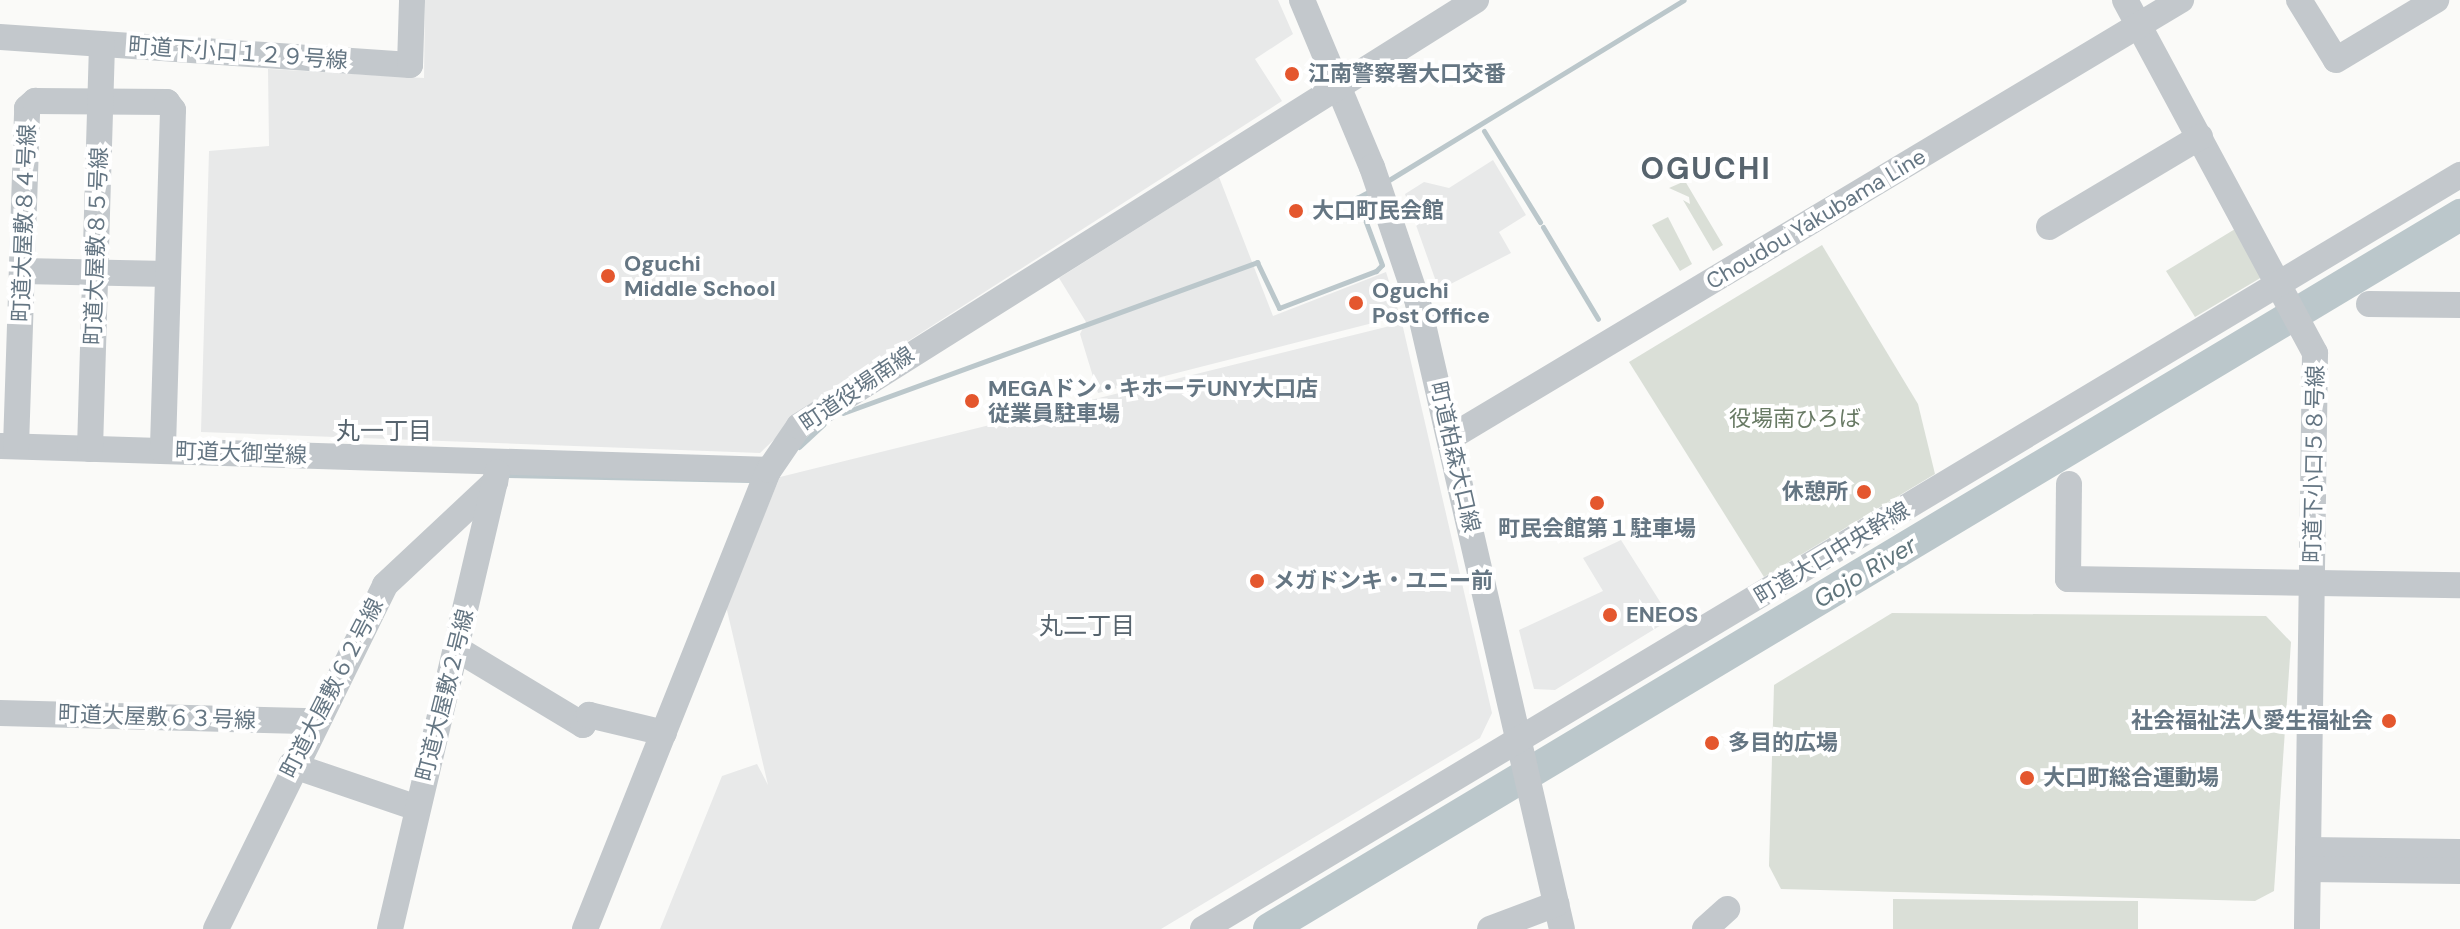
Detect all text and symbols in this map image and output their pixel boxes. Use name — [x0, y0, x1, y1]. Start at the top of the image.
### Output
street label: 町道下小口１２９号線 — [127, 32, 349, 74]
place label: 江南警察署大口交番 — [1308, 61, 1506, 87]
marker: 江南警察署大口交番 — [1283, 65, 1301, 83]
street label: 町道大屋敷８４号線 — [7, 124, 41, 322]
street label: Choudou Yakubama Line — [1701, 143, 1931, 295]
street label: 町道大屋敷８５号線 — [79, 147, 113, 345]
district label: OGUCHI — [1640, 151, 1772, 187]
place label: 大口町民会館 — [1312, 198, 1444, 224]
marker: 大口町民会館 — [1287, 202, 1305, 220]
place label: Oguchi Middle School — [624, 250, 776, 302]
marker: Oguchi Middle School — [599, 267, 617, 285]
place label: Oguchi Post Office — [1372, 277, 1490, 328]
marker: Oguchi Post Office — [1347, 294, 1365, 312]
street label: 町道役場南線 — [795, 341, 919, 437]
street label: 町道下小口５８号線 — [2299, 365, 2329, 563]
place label: MEGAドン・キホーテUNY大口店 従業員駐車場 — [988, 375, 1318, 426]
street label: 町道柏森大口線 — [1425, 379, 1485, 535]
marker: MEGAドン・キホーテUNY大口店 従業員駐車場 — [963, 392, 981, 410]
park label: 役場南ひろば — [1729, 406, 1861, 432]
district label: 丸一丁目 — [336, 417, 432, 445]
street label: 町道大御堂線 — [175, 438, 307, 468]
place label: 休憩所 — [1782, 479, 1848, 505]
marker: 休憩所 — [1855, 483, 1873, 501]
marker: 町民会館第１駐車場 — [1588, 494, 1606, 512]
street label: 町道大口中央幹線 — [1750, 496, 1914, 610]
place label: 町民会館第１駐車場 — [1498, 516, 1696, 542]
water label: Gojo River — [1808, 530, 1922, 614]
place label: メガドンキ・ユニー前 — [1273, 568, 1493, 594]
marker: メガドンキ・ユニー前 — [1248, 572, 1266, 590]
street label: 町道大屋敷６２号線 — [275, 594, 389, 782]
place label: ENEOS — [1626, 602, 1698, 628]
street label: 町道大屋敷２号線 — [411, 606, 479, 784]
marker: ENEOS — [1601, 606, 1619, 624]
district label: 丸二丁目 — [1039, 612, 1135, 640]
street label: 町道大屋敷６３号線 — [58, 700, 256, 734]
place label: 社会福祉法人愛生福祉会 — [2131, 708, 2373, 734]
marker: 社会福祉法人愛生福祉会 — [2380, 712, 2398, 730]
place label: 多目的広場 — [1728, 730, 1838, 756]
marker: 多目的広場 — [1703, 734, 1721, 752]
place label: 大口町総合運動場 — [2043, 765, 2219, 791]
marker: 大口町総合運動場 — [2018, 769, 2036, 787]

